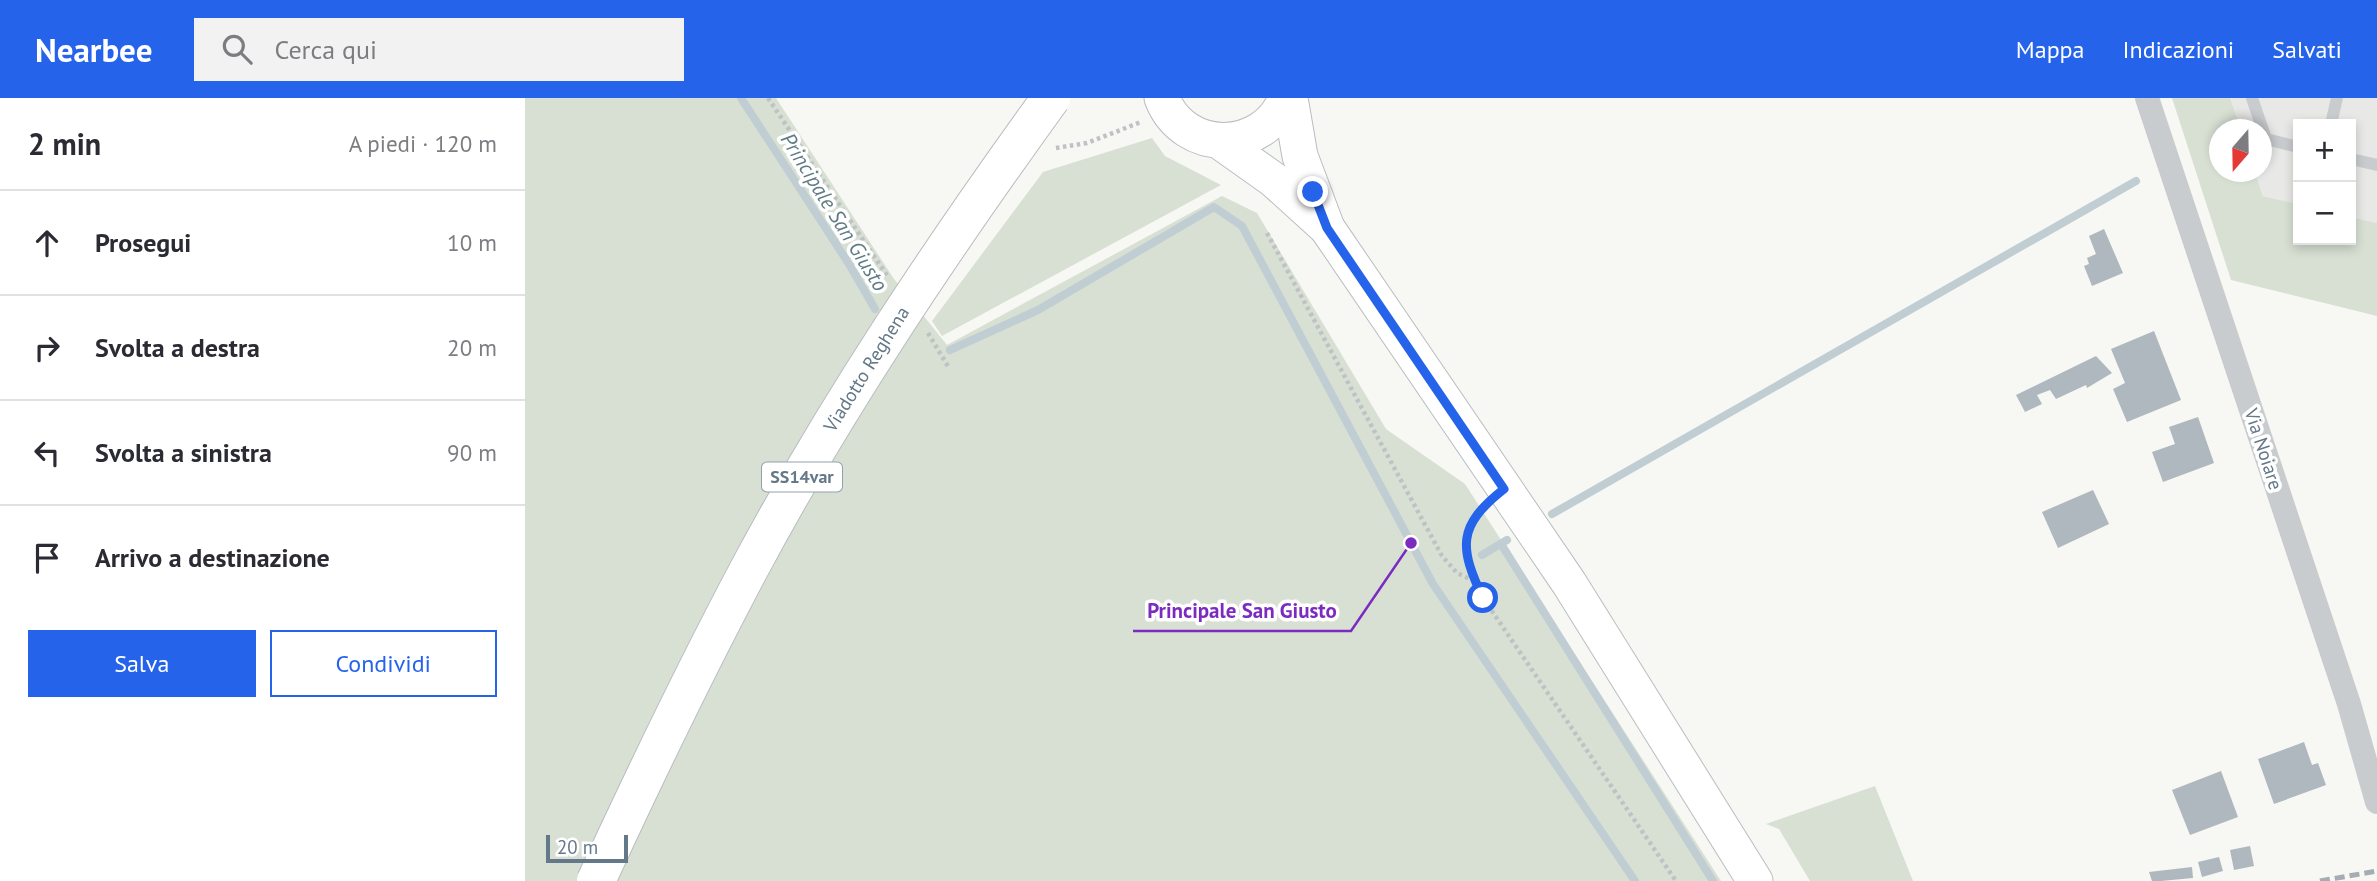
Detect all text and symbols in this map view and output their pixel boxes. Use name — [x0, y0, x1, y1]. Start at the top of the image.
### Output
search box — [194, 18, 684, 81]
text: Nearbee — [35, 28, 152, 71]
icon: search — [218, 30, 256, 68]
text: Cerca qui — [274, 33, 377, 66]
text: Mappa — [2016, 34, 2085, 65]
text: Indicazioni — [2123, 34, 2234, 65]
text: Salvati — [2272, 34, 2342, 65]
north arrow — [2209, 119, 2272, 182]
map controls — [2293, 119, 2356, 245]
button: + — [2293, 119, 2356, 182]
text: 2 min — [28, 124, 101, 163]
water label: Principale San Giusto — [775, 128, 894, 296]
text: A piedi · 120 m — [349, 129, 497, 158]
route end — [1297, 176, 1328, 207]
button: − — [2293, 182, 2356, 245]
icon: ahead — [28, 224, 66, 262]
text: Prosegui — [95, 226, 191, 259]
text: 10 m — [447, 228, 497, 257]
street label: Viadotto Reghena — [817, 302, 914, 437]
icon: right — [28, 329, 66, 367]
text: Svolta a destra — [95, 331, 260, 364]
text: 20 m — [447, 333, 497, 362]
street label: Via Noiare — [2239, 404, 2288, 493]
icon: left — [28, 434, 66, 472]
text: Svolta a sinistra — [95, 436, 272, 469]
text: 90 m — [447, 438, 497, 467]
road number: SS14var — [762, 463, 842, 492]
icon: arrive — [28, 539, 66, 577]
text: Arrivo a destinazione — [95, 541, 330, 574]
route start — [1467, 582, 1498, 613]
callout: Principale San Giusto — [1133, 589, 1351, 631]
text: Principale San Giusto — [1147, 597, 1337, 624]
button: Salva — [28, 630, 256, 697]
button: Condividi — [270, 630, 497, 697]
scale bar — [546, 832, 628, 864]
text: 20 m — [557, 835, 598, 859]

